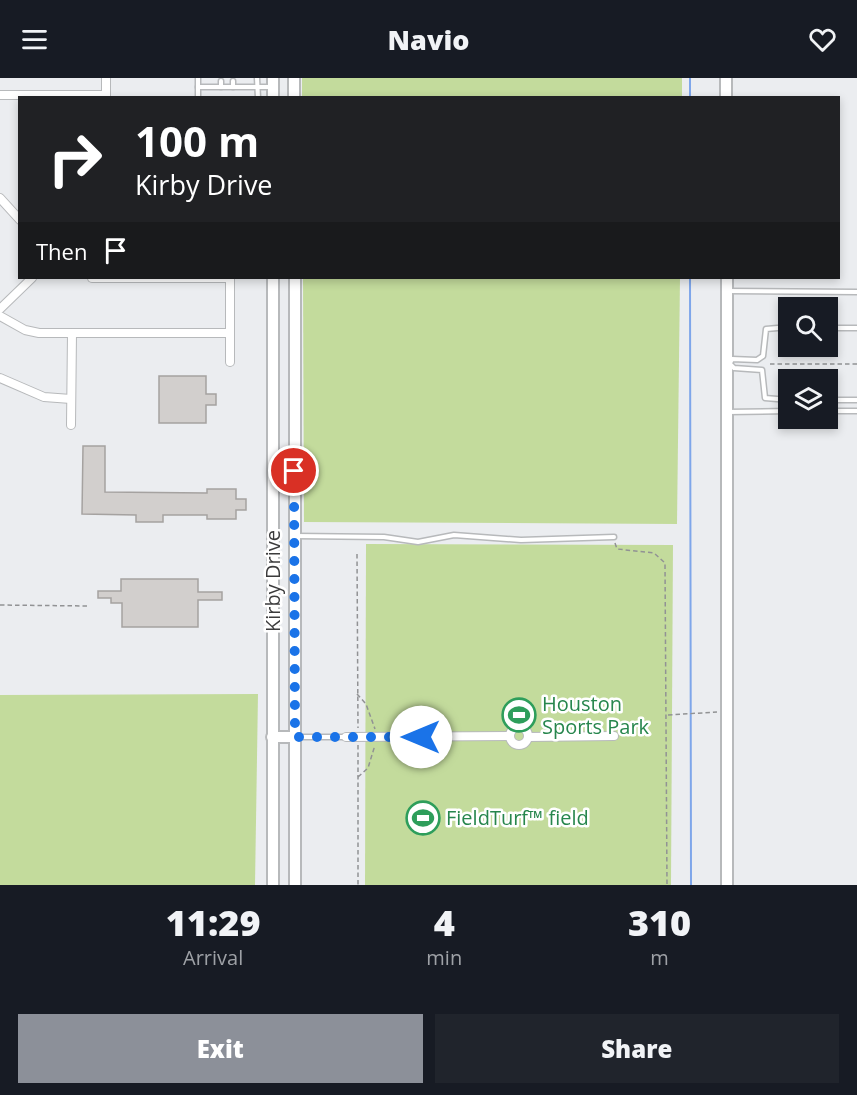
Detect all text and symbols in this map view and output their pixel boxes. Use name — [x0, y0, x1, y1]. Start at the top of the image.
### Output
text: Navio — [388, 21, 469, 58]
icon: menu — [18, 23, 51, 56]
icon: heart — [806, 23, 839, 56]
text: 100 m — [135, 112, 259, 169]
icon: right — [36, 120, 114, 198]
text: Kirby Drive — [135, 166, 273, 203]
icon: arrive — [99, 234, 132, 267]
text: Then — [36, 236, 87, 266]
map controls — [778, 297, 838, 429]
button: search — [778, 297, 838, 357]
button: layers — [778, 369, 838, 429]
pin — [268, 445, 319, 496]
icon: arrive — [277, 454, 310, 487]
street label: Kirby Drive — [259, 530, 286, 632]
place label: Houston Sports Park — [542, 690, 650, 740]
sports icon: Houston Sports Park — [501, 697, 537, 733]
position arrow — [389, 705, 453, 769]
sports icon: FieldTurf™ field — [405, 800, 441, 836]
place label: FieldTurf™ field — [446, 804, 589, 831]
text: 11:29 — [166, 898, 261, 947]
text: 4 — [434, 898, 455, 947]
text: 310 — [628, 898, 691, 947]
text: Arrival — [183, 944, 243, 971]
text: min — [426, 944, 462, 971]
text: m — [650, 944, 669, 971]
button: Exit — [18, 1014, 423, 1083]
button: Share — [435, 1014, 839, 1083]

